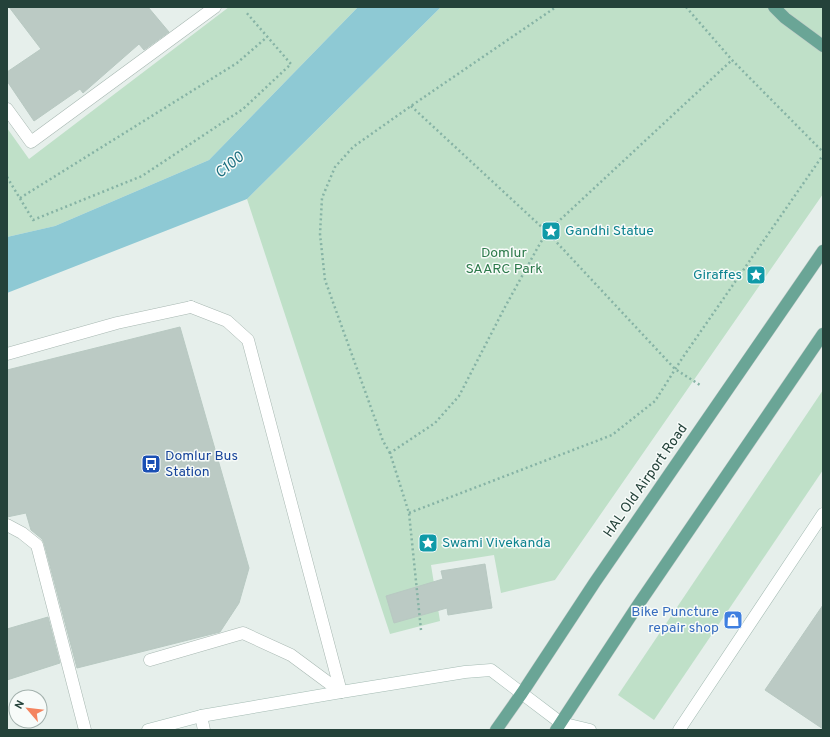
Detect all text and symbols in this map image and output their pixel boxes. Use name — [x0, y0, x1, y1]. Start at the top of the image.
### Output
water label: C100 — [212, 148, 249, 184]
place icon: Gandhi Statue — [540, 220, 562, 242]
place label: Gandhi Statue — [565, 223, 654, 240]
park label: Domlur SAARC Park — [465, 245, 543, 278]
place icon: Giraffes — [745, 264, 767, 286]
place label: Giraffes — [693, 267, 742, 284]
street label: HAL Old Airport Road — [600, 421, 692, 541]
place label: Domlur Bus Station — [165, 448, 238, 481]
bus stop icon: Domlur Bus Station — [140, 453, 162, 475]
place icon: Swami Vivekanda — [417, 532, 439, 554]
place label: Swami Vivekanda — [442, 535, 551, 552]
place label: Bike Puncture repair shop — [631, 604, 719, 637]
shop icon: Bike Puncture repair shop — [722, 609, 744, 631]
north arrow — [8, 689, 48, 729]
text: N — [12, 698, 28, 712]

